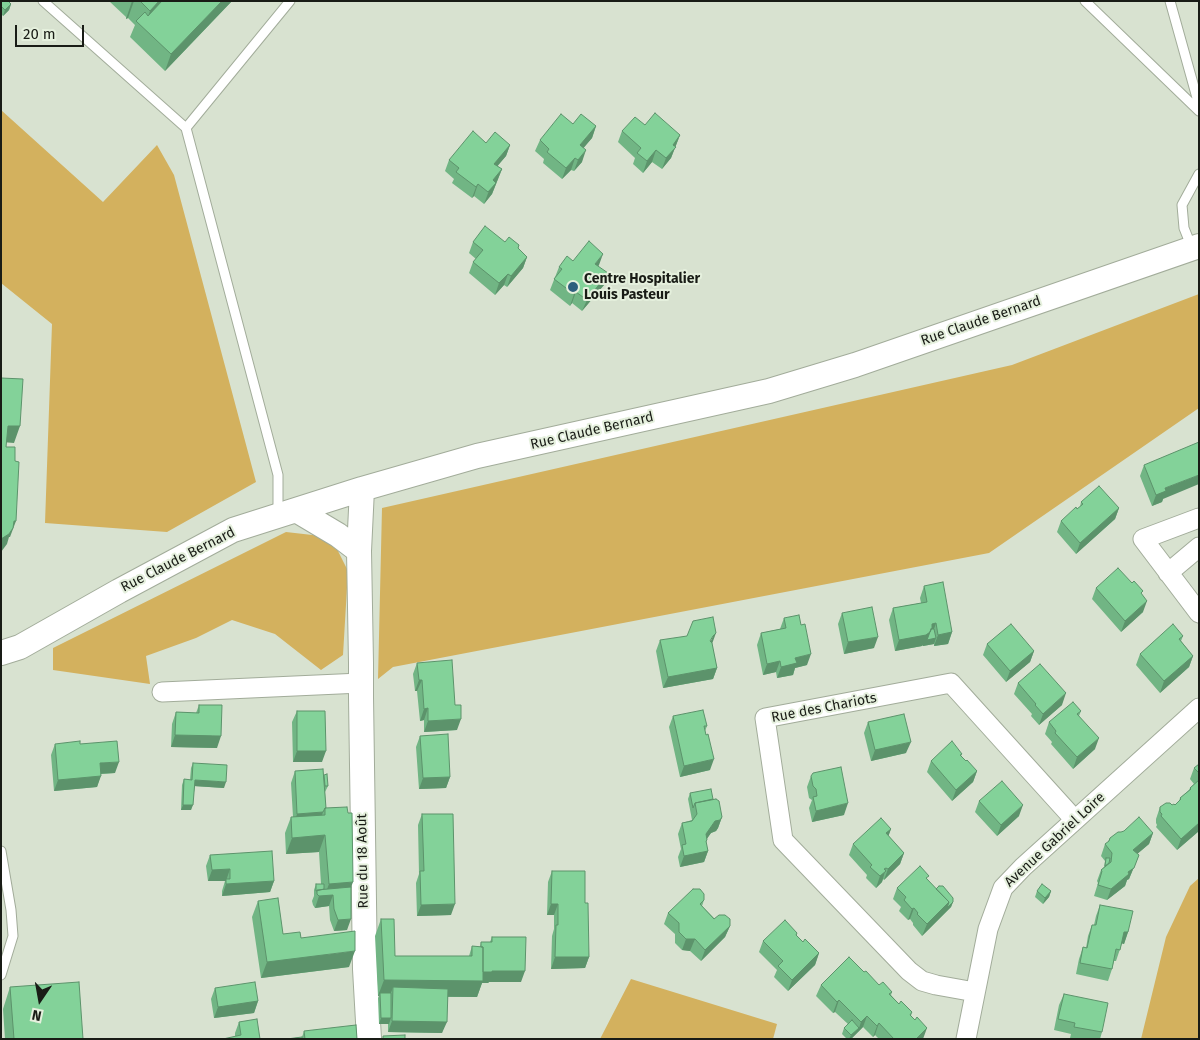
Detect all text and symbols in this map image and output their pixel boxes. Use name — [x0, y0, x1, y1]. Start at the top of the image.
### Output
scale bar — [18, 15, 86, 47]
text: 20 m — [23, 25, 56, 43]
place label: Centre Hospitalier Louis Pasteur — [584, 271, 700, 304]
marker: Centre Hospitalier Louis Pasteur — [566, 280, 580, 294]
street label: Rue Claude Bernard — [919, 293, 1043, 349]
street label: Rue Claude Bernard — [529, 409, 655, 453]
street label: Rue Claude Bernard — [118, 524, 238, 596]
street label: Rue des Chariots — [770, 690, 878, 726]
street label: Avenue Gabriel Loire — [1001, 789, 1109, 891]
street label: Rue du 18 Août — [354, 813, 372, 909]
north arrow — [15, 975, 65, 1025]
text: N — [30, 1006, 43, 1024]

